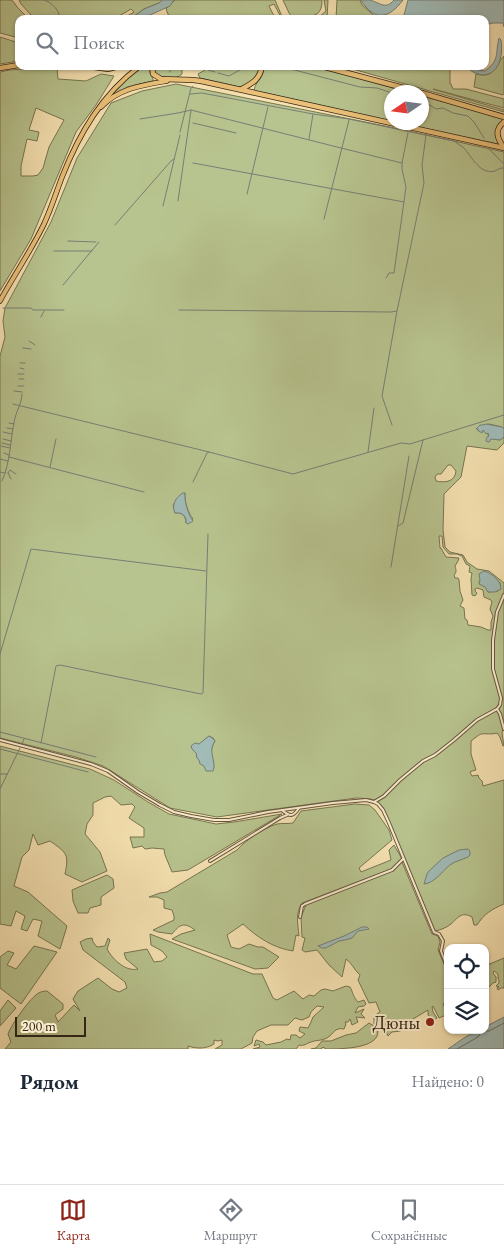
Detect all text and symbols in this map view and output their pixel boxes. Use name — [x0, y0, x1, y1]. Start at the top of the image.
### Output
search box — [15, 15, 489, 70]
icon: search — [33, 29, 61, 57]
text: Поиск — [73, 30, 125, 55]
north arrow — [384, 85, 429, 130]
map controls — [444, 944, 489, 1034]
button: locate — [444, 944, 489, 989]
button: layers — [444, 989, 489, 1034]
place label: Дюны — [373, 1010, 420, 1035]
scale bar — [15, 1014, 86, 1037]
marker: Дюны — [424, 1016, 436, 1028]
text: 200 m — [22, 1017, 56, 1035]
text: Рядом — [20, 1068, 79, 1095]
text: Найдено: 0 — [412, 1071, 484, 1092]
tab: Карта — [57, 1196, 90, 1244]
tab: Маршрут — [204, 1196, 257, 1244]
tab: Сохранённые — [371, 1196, 447, 1244]

